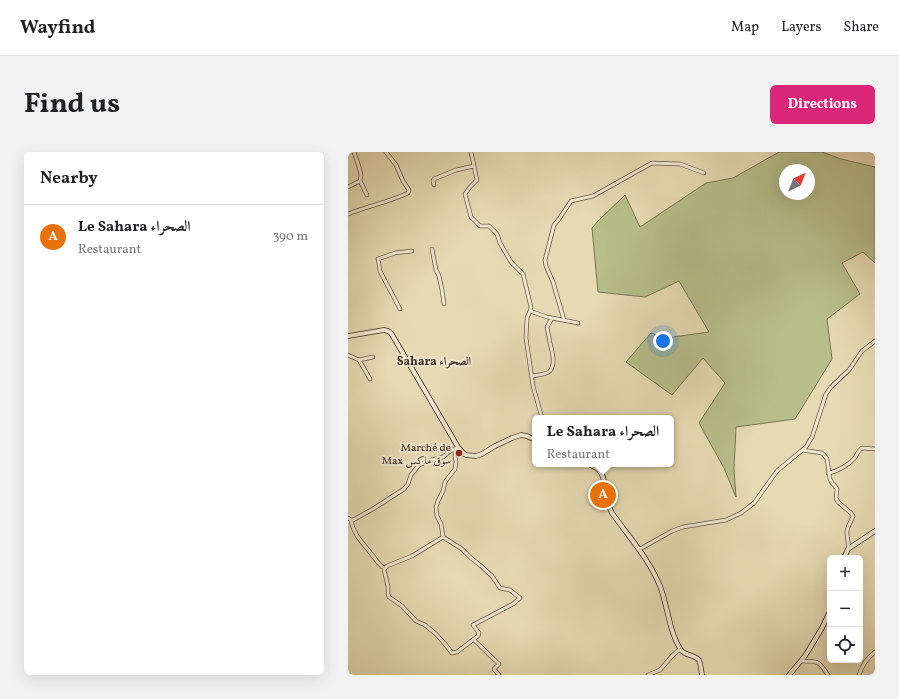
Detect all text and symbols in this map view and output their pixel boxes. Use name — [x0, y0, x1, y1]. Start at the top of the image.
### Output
text: Wayfind — [20, 15, 95, 41]
text: Map — [731, 18, 759, 37]
text: Layers — [781, 18, 821, 37]
text: Share — [843, 18, 879, 37]
text: Find us — [24, 85, 120, 124]
button: Directions — [770, 85, 875, 124]
north arrow — [779, 164, 815, 200]
text: Nearby — [40, 167, 98, 190]
text: Le Sahara الصحراء — [78, 217, 191, 238]
text: A — [48, 228, 58, 246]
text: 390 m — [273, 228, 308, 246]
text: Restaurant — [78, 241, 141, 259]
your location — [653, 331, 673, 351]
district label: Sahara الصحراء — [397, 354, 472, 370]
popup — [532, 415, 674, 467]
text: Le Sahara الصحراء — [547, 422, 659, 443]
place label: Marché de Max سوق ماكس — [382, 441, 451, 469]
text: Restaurant — [547, 446, 610, 464]
marker: Marché de Max سوق ماكس — [454, 448, 464, 458]
pin: A — [590, 480, 616, 510]
map controls — [827, 555, 863, 663]
button: + — [827, 555, 863, 591]
button: − — [827, 591, 863, 627]
button: locate — [827, 627, 863, 663]

